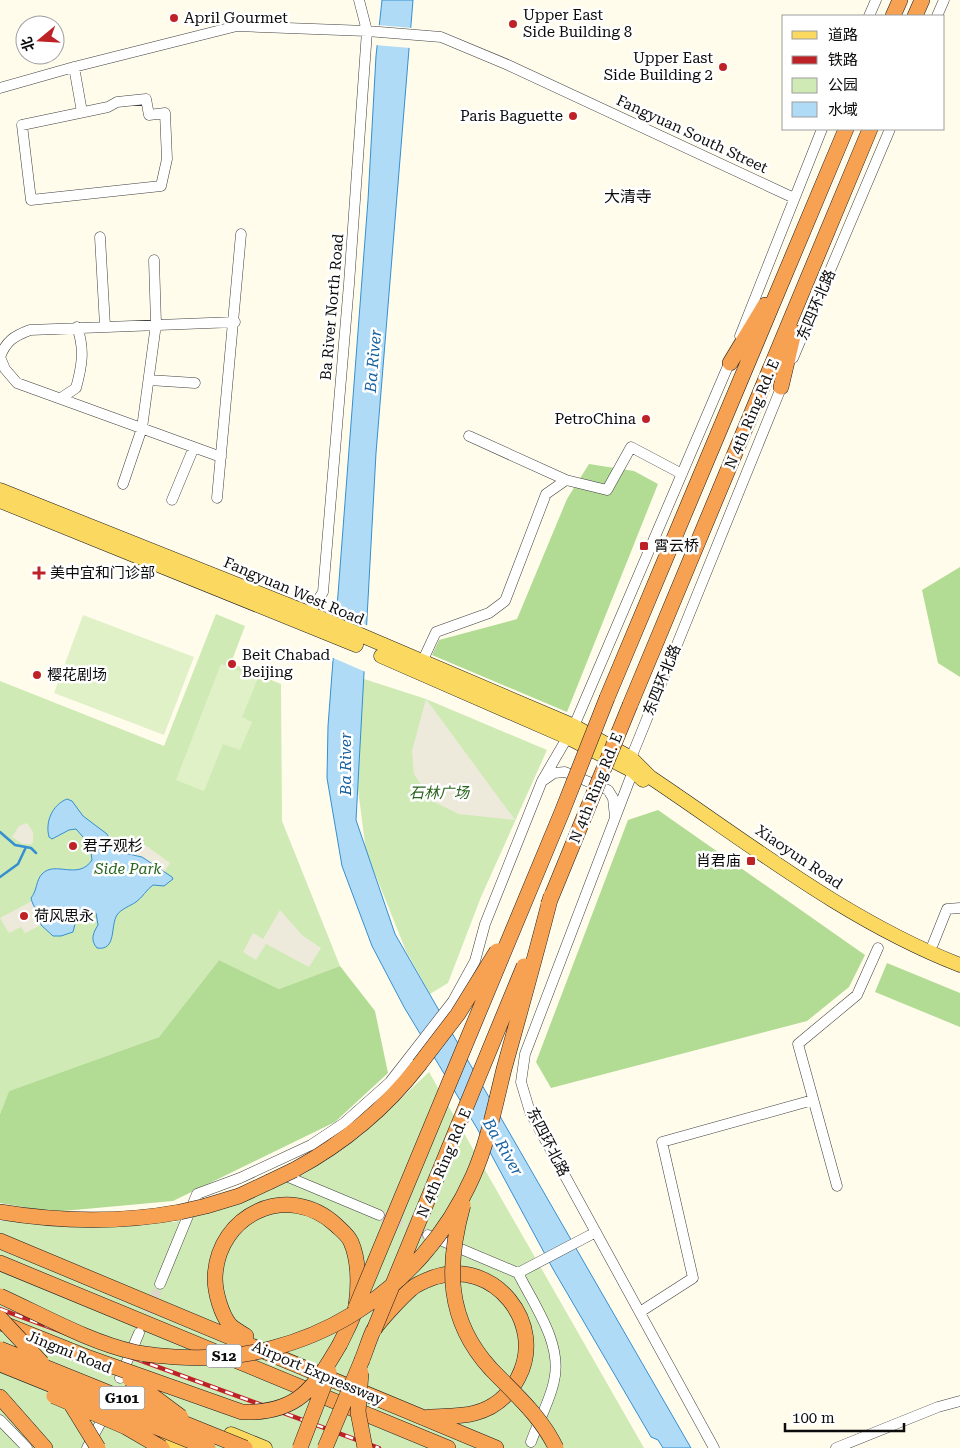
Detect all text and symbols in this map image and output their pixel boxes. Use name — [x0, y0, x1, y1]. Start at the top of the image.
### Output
place label: Upper East Side Building 8 — [523, 6, 632, 41]
place label: April Gourmet — [184, 9, 288, 27]
marker: April Gourmet — [168, 12, 180, 24]
north arrow — [15, 15, 65, 65]
legend — [782, 15, 945, 130]
marker: Upper East Side Building 8 — [507, 18, 519, 30]
text: 道路 — [828, 26, 858, 44]
text: 北 — [18, 35, 37, 53]
place label: Upper East Side Building 2 — [604, 49, 713, 84]
text: 铁路 — [828, 51, 858, 69]
marker: Upper East Side Building 2 — [717, 61, 729, 73]
text: 公园 — [828, 76, 858, 94]
street label: Fangyuan South Street — [613, 91, 771, 177]
text: 水域 — [828, 101, 858, 119]
place label: Paris Baguette — [460, 107, 563, 125]
marker: Paris Baguette — [567, 110, 579, 122]
district label: 大清寺 — [604, 187, 652, 206]
street label: Ba River North Road — [317, 233, 347, 381]
street label: 东四环北路 — [793, 267, 839, 343]
water label: Ba River — [361, 328, 385, 394]
street label: N 4th Ring Rd. E — [721, 356, 783, 472]
place label: PetroChina — [555, 410, 636, 428]
marker: PetroChina — [640, 413, 652, 425]
place label: 霄云桥 — [654, 537, 699, 555]
marker: 霄云桥 — [638, 540, 650, 552]
street label: Fangyuan West Road — [221, 553, 367, 629]
place label: 美中宜和门诊部 — [50, 564, 155, 582]
marker: 美中宜和门诊部 — [32, 566, 46, 580]
street label: 东四环北路 — [640, 642, 684, 718]
place label: Beit Chabad Beijing — [242, 646, 331, 681]
marker: Beit Chabad Beijing — [226, 658, 238, 670]
place label: 樱花剧场 — [47, 666, 107, 684]
marker: 樱花剧场 — [31, 669, 43, 681]
street label: N 4th Ring Rd. E — [566, 730, 626, 846]
water label: Ba River — [336, 732, 355, 797]
park label: 石林广场 — [409, 784, 471, 802]
street label: Xiaoyun Road — [752, 821, 846, 893]
place label: 君子观杉 — [83, 837, 143, 855]
marker: 君子观杉 — [67, 840, 79, 852]
place label: 肖君庙 — [696, 852, 741, 870]
marker: 肖君庙 — [745, 855, 757, 867]
park label: Side Park — [93, 860, 162, 878]
place label: 荷风思永 — [34, 907, 94, 925]
marker: 荷风思永 — [18, 910, 30, 922]
street label: 东四环北路 — [523, 1104, 573, 1180]
street label: N 4th Ring Rd. E — [413, 1105, 475, 1221]
water label: Ba River — [478, 1114, 527, 1179]
street label: Jingmi Road — [24, 1327, 115, 1377]
street label: Airport Expressway — [249, 1337, 387, 1409]
road number: S12 — [206, 1344, 242, 1368]
road number: G101 — [100, 1386, 144, 1410]
scale bar — [785, 1400, 904, 1432]
text: 100 m — [792, 1409, 835, 1427]

